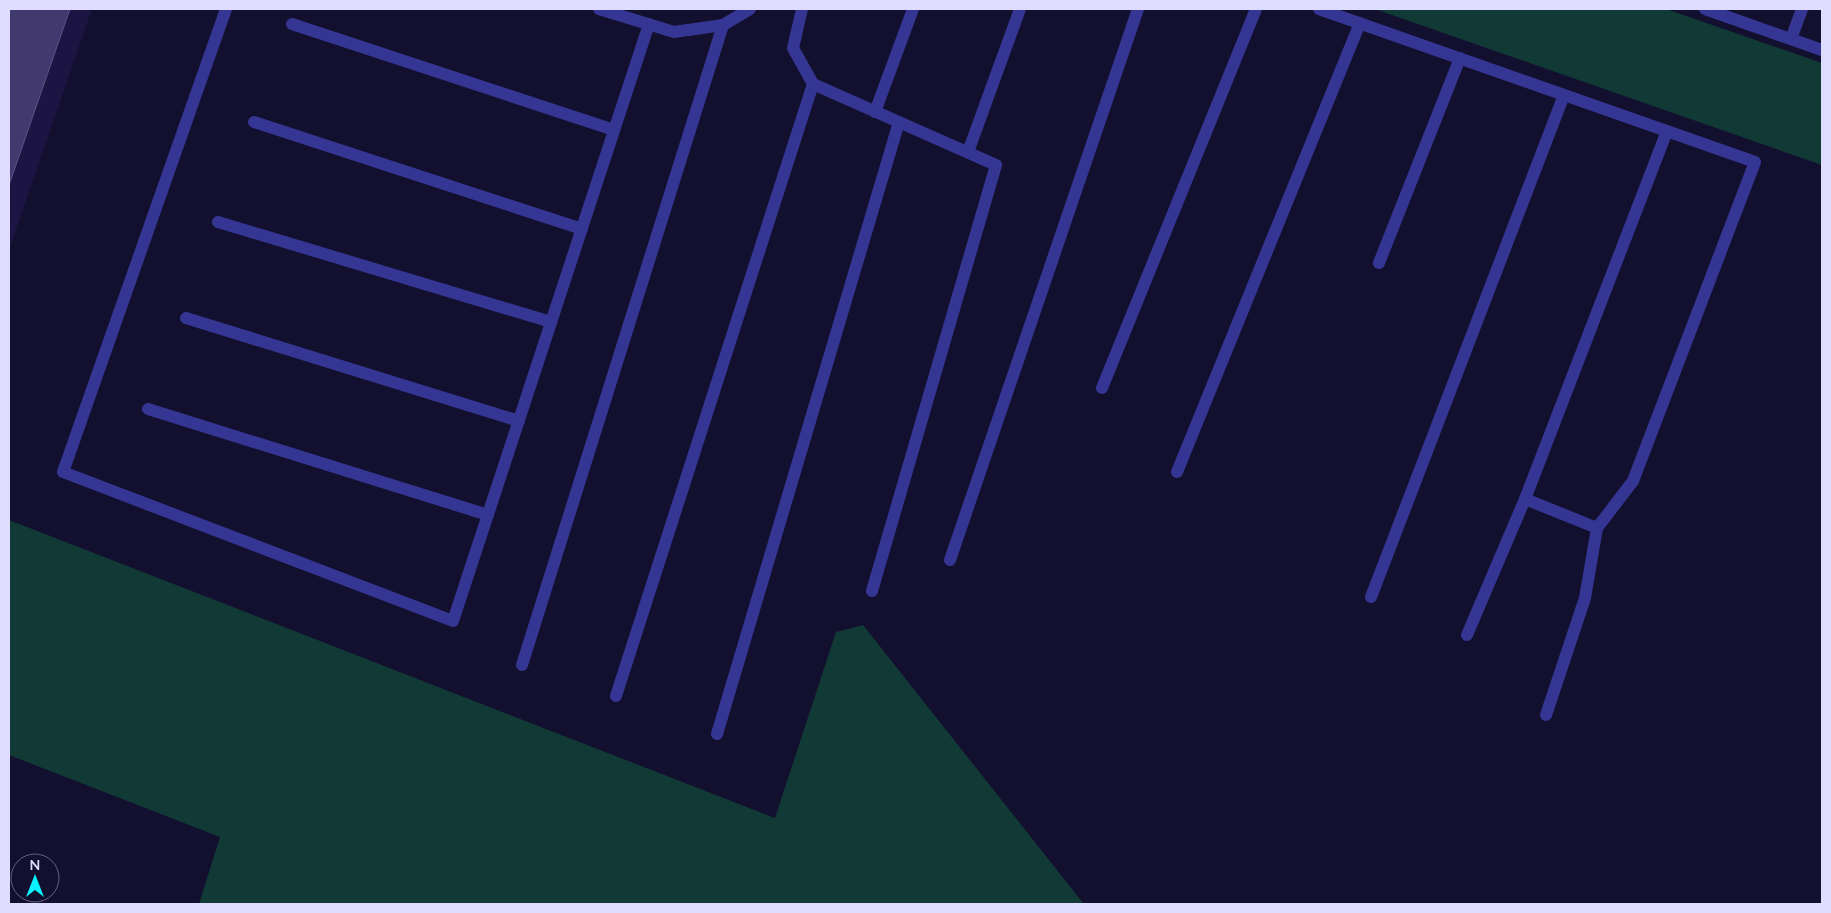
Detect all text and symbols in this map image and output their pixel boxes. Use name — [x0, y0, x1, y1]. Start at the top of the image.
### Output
north arrow — [10, 853, 60, 903]
text: N — [30, 856, 40, 873]

